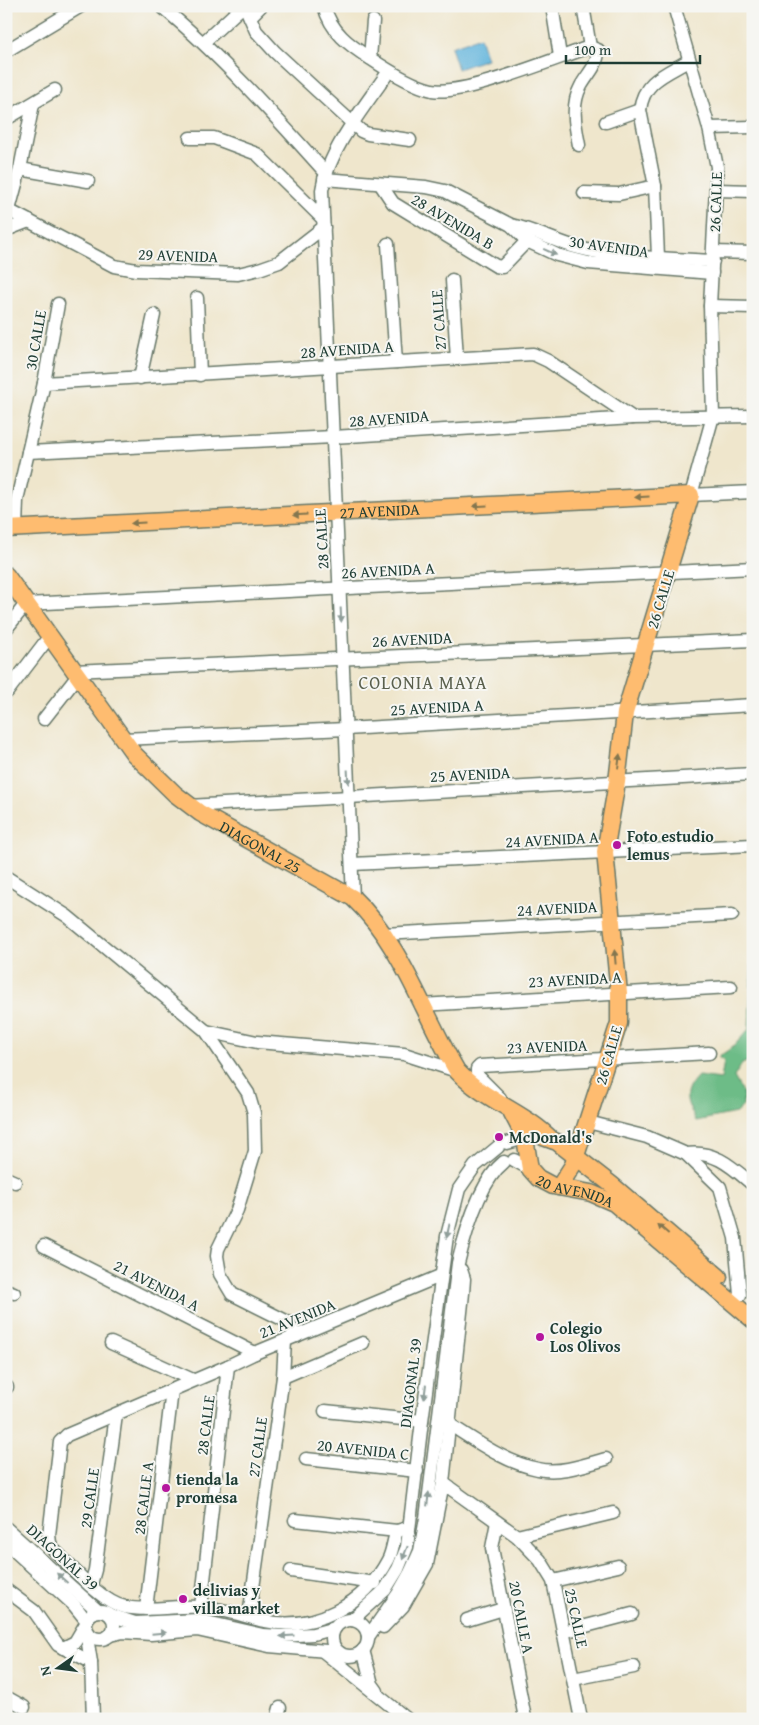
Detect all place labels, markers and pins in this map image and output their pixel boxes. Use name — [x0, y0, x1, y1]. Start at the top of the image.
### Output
place label: Foto estudio lemus — [627, 824, 714, 866]
marker: Foto estudio lemus — [611, 839, 623, 851]
place label: McDonald's — [509, 1125, 592, 1149]
marker: McDonald's — [493, 1131, 505, 1143]
place label: Colegio Los Olivos — [550, 1316, 621, 1358]
marker: Colegio Los Olivos — [534, 1331, 546, 1343]
place label: tienda la promesa — [176, 1467, 239, 1509]
marker: tienda la promesa — [160, 1482, 172, 1494]
place label: delivias y villa market — [193, 1578, 280, 1620]
marker: delivias y villa market — [177, 1593, 189, 1605]

